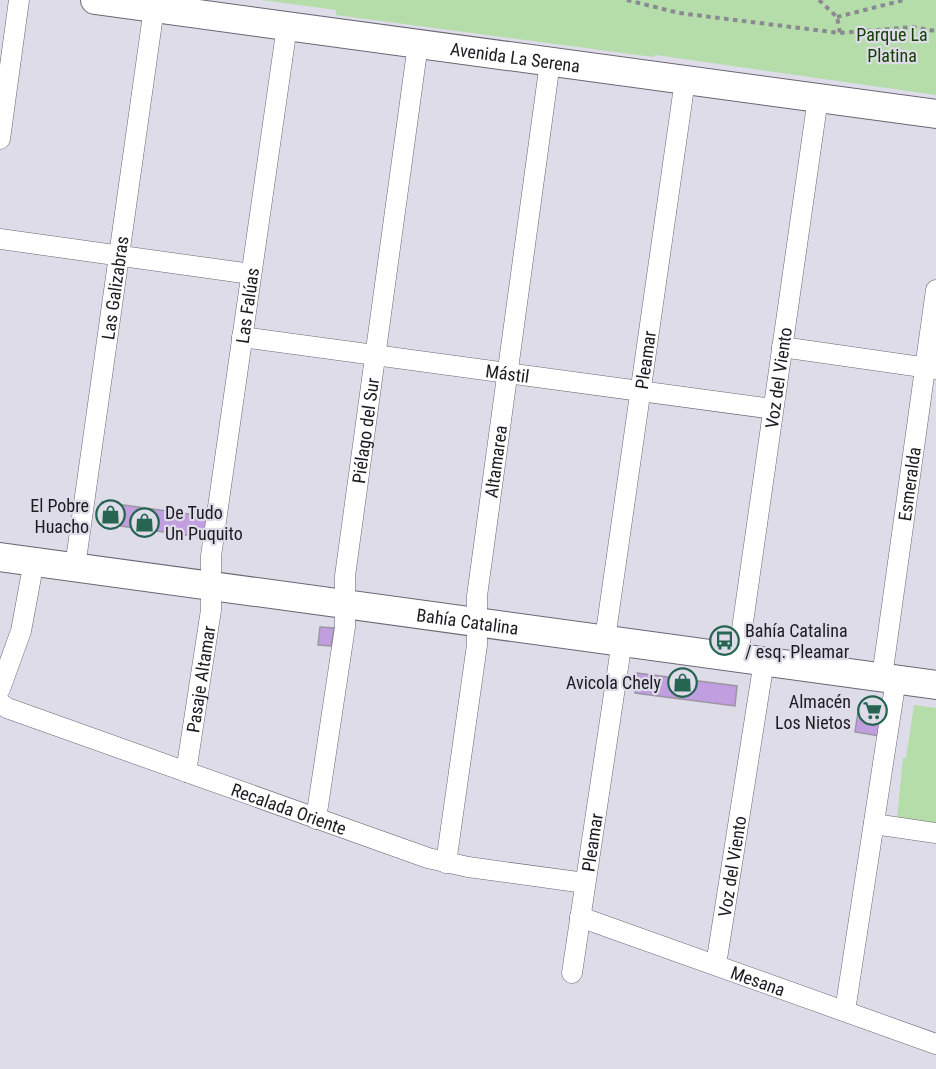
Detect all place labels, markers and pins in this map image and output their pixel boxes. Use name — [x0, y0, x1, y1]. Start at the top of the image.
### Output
place label: El Pobre Huacho — [30, 495, 89, 537]
shop icon: El Pobre Huacho — [94, 499, 126, 531]
place label: De Tudo Un Puquito — [165, 502, 243, 544]
shop icon: De Tudo Un Puquito — [128, 506, 160, 538]
place label: Bahía Catalina / esq. Pleamar — [745, 620, 850, 662]
bus stop icon: Bahía Catalina / esq. Pleamar — [708, 624, 740, 656]
shop icon: Avicola Chely — [666, 666, 698, 698]
place label: Avicola Chely — [566, 672, 662, 693]
place label: Almacén Los Nietos — [775, 691, 851, 733]
supermarket icon: Almacén Los Nietos — [856, 695, 888, 727]

